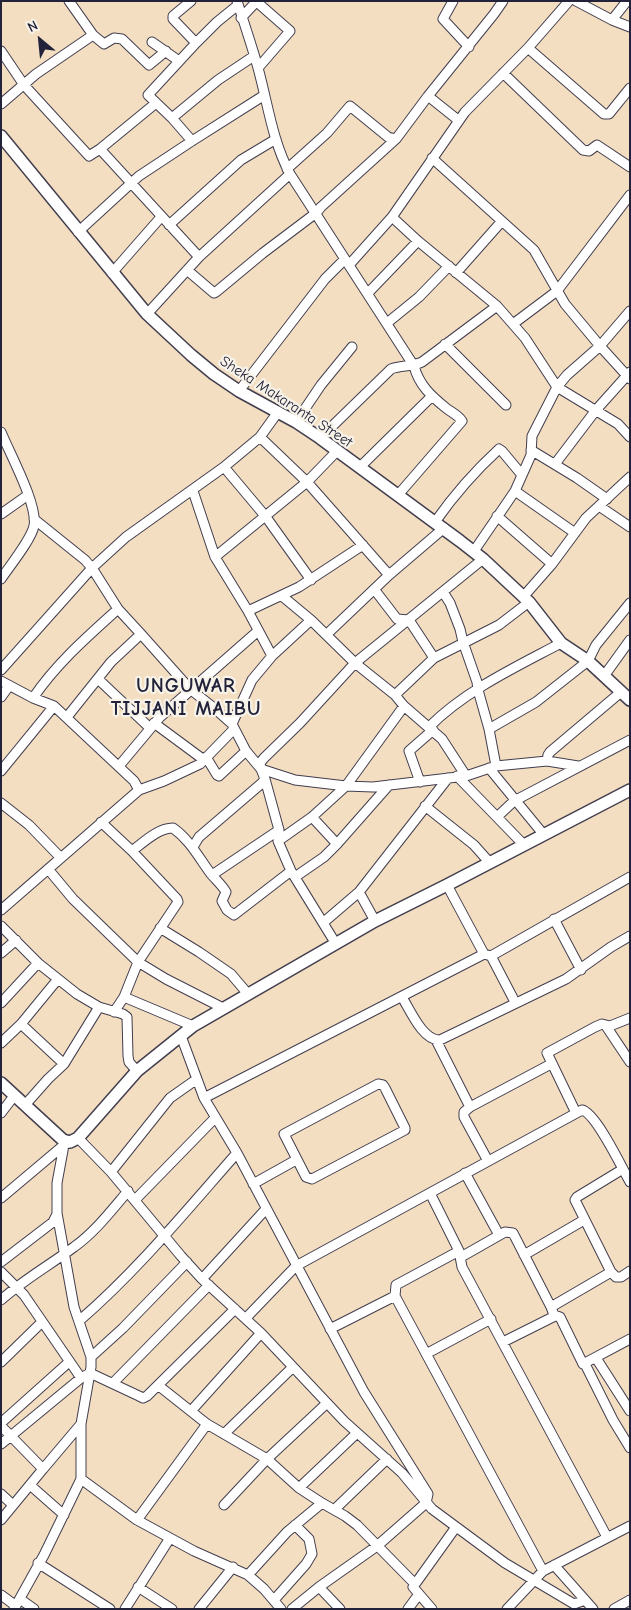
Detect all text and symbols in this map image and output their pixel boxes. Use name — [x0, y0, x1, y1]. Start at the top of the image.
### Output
north arrow — [15, 15, 65, 65]
text: N — [25, 17, 41, 36]
street label: Sheka Makaranta Street — [216, 352, 356, 452]
district label: UNGUWAR TIJJANI MAIBU — [109, 674, 263, 721]

